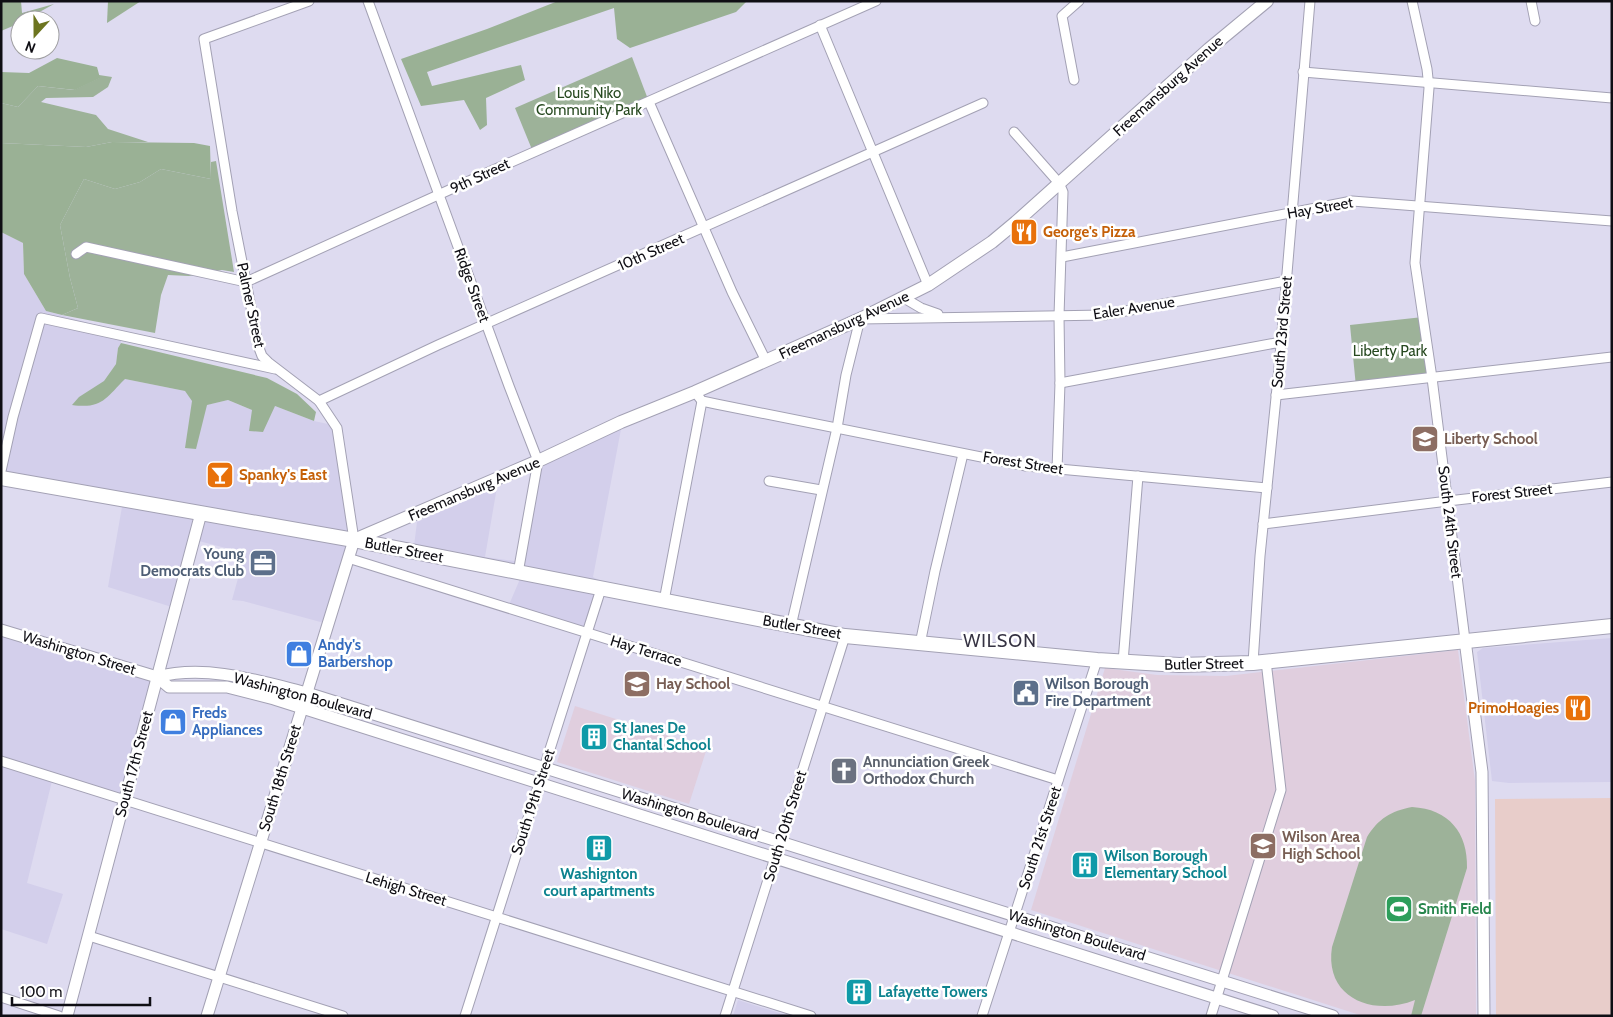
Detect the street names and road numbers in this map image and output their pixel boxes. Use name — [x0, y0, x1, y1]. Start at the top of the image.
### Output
street label: Freemansburg Avenue — [1109, 32, 1227, 140]
street label: 9th Street — [447, 154, 513, 198]
street label: Hay Street — [1286, 193, 1354, 223]
street label: 10th Street — [615, 229, 687, 275]
street label: Ridge Street — [450, 245, 494, 325]
street label: Palmer Street — [233, 261, 269, 349]
street label: South 23rd Street — [1268, 275, 1296, 389]
street label: Freemansburg Avenue — [776, 287, 912, 363]
street label: Ealer Avenue — [1092, 293, 1176, 323]
street label: Forest Street — [982, 448, 1064, 478]
street label: Freemansburg Avenue — [405, 453, 543, 525]
street label: South 24th Street — [1434, 465, 1466, 579]
street label: Forest Street — [1471, 480, 1553, 506]
street label: Butler Street — [363, 534, 445, 566]
street label: Butler Street — [761, 611, 843, 643]
street label: Washington Street — [20, 627, 138, 679]
street label: Hay Terrace — [608, 632, 684, 670]
street label: Butler Street — [1164, 654, 1244, 674]
street label: Washington Boulevard — [232, 669, 374, 723]
street label: South 17th Street — [111, 709, 157, 819]
street label: South 18th Street — [255, 723, 305, 833]
street label: South 19th Street — [507, 747, 559, 857]
street label: South 20th Street — [760, 768, 810, 884]
street label: South 21st Street — [1015, 784, 1065, 892]
street label: Washington Boulevard — [619, 785, 761, 843]
street label: Lehigh Street — [363, 868, 449, 910]
street label: Washington Boulevard — [1006, 906, 1148, 964]

